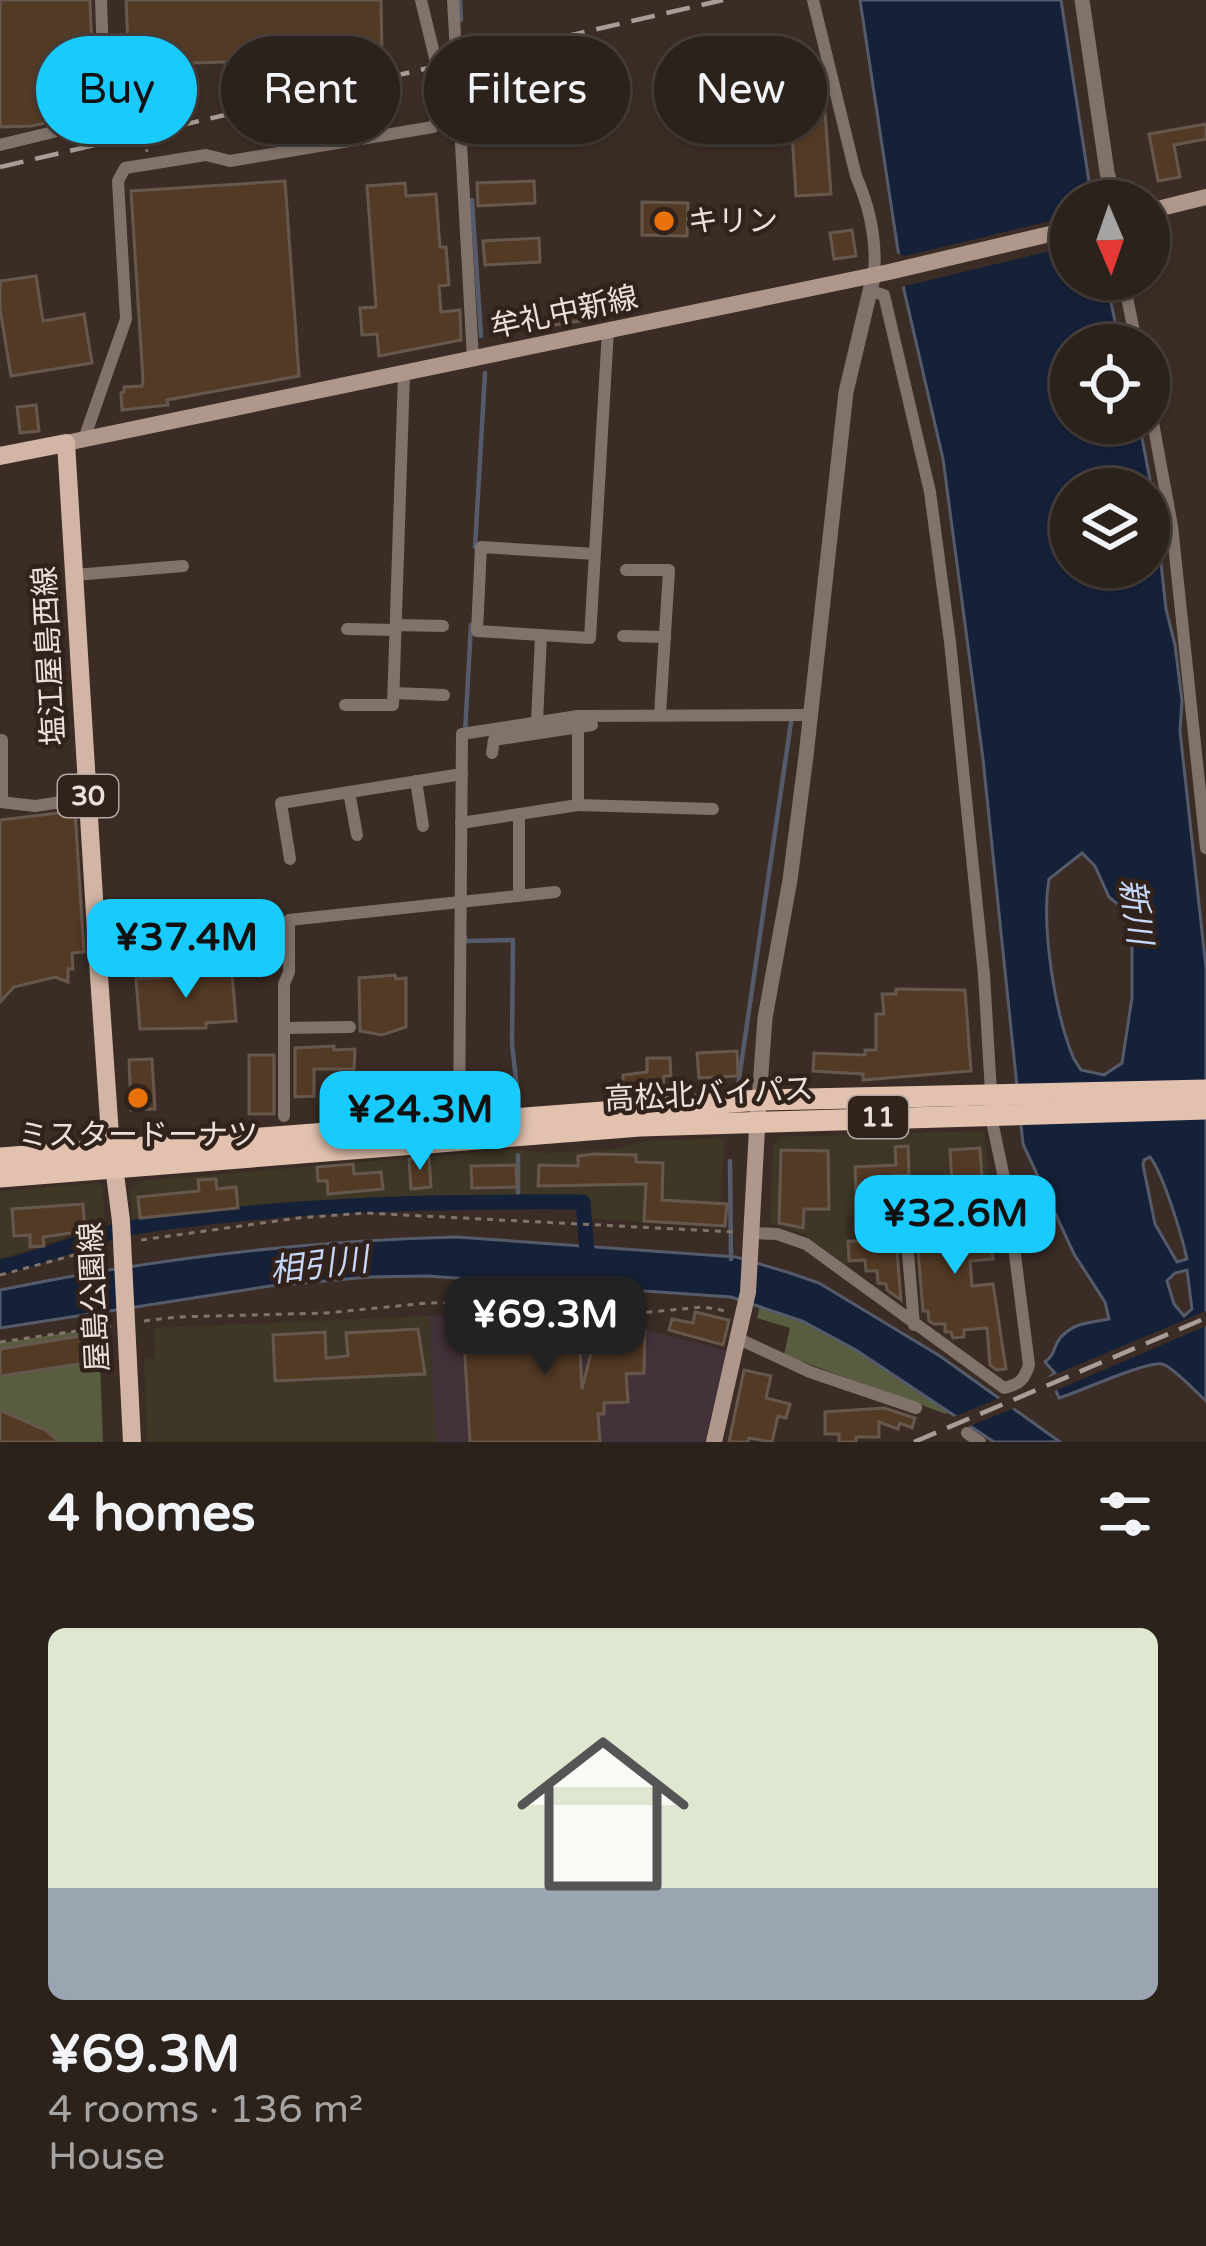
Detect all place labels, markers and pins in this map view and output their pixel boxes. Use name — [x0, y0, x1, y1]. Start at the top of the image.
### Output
place label: キリン — [688, 203, 778, 240]
marker: キリン — [651, 208, 677, 234]
pin: ¥37.4M — [88, 899, 284, 1001]
pin: ¥24.3M — [322, 1071, 518, 1173]
marker: ミスタードーナツ — [125, 1085, 151, 1111]
place label: ミスタードーナツ — [18, 1117, 258, 1154]
pin: ¥32.6M — [857, 1175, 1053, 1277]
pin: ¥69.3M — [447, 1276, 643, 1378]

